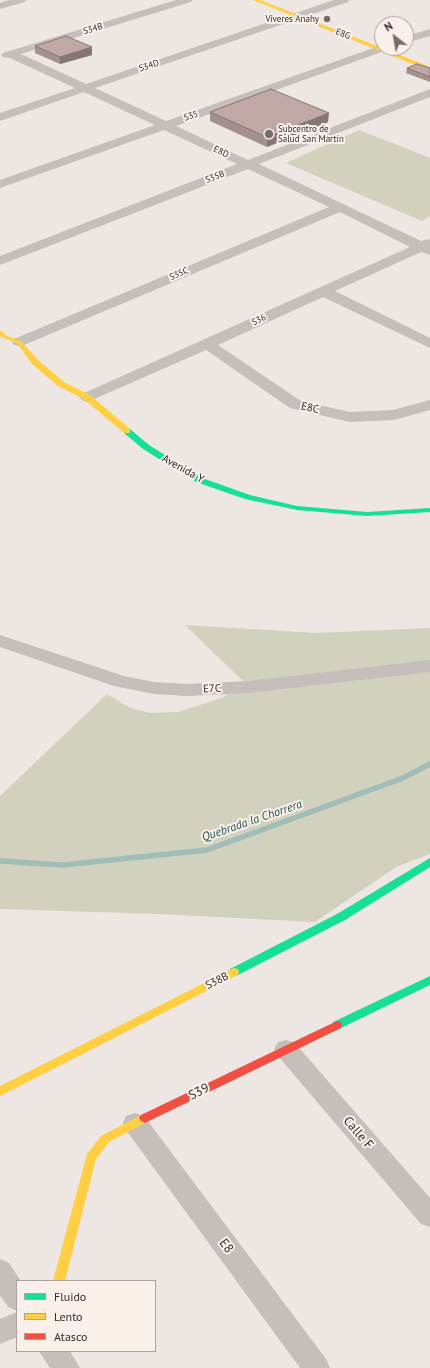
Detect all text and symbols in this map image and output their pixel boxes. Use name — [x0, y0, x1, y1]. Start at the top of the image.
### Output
place label: Víveres Anahy — [265, 14, 319, 24]
marker: Víveres Anahy — [322, 14, 332, 24]
north arrow — [374, 16, 414, 56]
text: N — [382, 19, 395, 34]
street label: S34B — [82, 21, 104, 37]
street label: E8G — [334, 26, 352, 42]
street label: S34D — [138, 58, 160, 74]
street label: S35 — [182, 109, 200, 123]
place label: Subcentro de Salud San Martín — [278, 124, 344, 145]
marker: Subcentro de Salud San Martín — [263, 128, 275, 140]
street label: E8D — [212, 144, 230, 160]
street label: S35B — [204, 168, 226, 186]
street label: S35C — [168, 265, 190, 283]
street label: S36 — [250, 312, 268, 328]
street label: E8C — [300, 400, 320, 416]
street label: Avenida Y — [160, 452, 206, 486]
street label: E7C — [203, 682, 221, 696]
water label: Quebrada la Chorrera — [200, 797, 304, 845]
street label: S38B — [203, 970, 231, 992]
street label: S39 — [186, 1080, 212, 1104]
street label: Calle F — [340, 1114, 376, 1152]
street label: E8 — [216, 1236, 236, 1256]
legend — [16, 1280, 156, 1352]
text: Fluido — [54, 1289, 86, 1304]
text: Lento — [54, 1309, 83, 1324]
text: Atasco — [54, 1329, 87, 1344]

